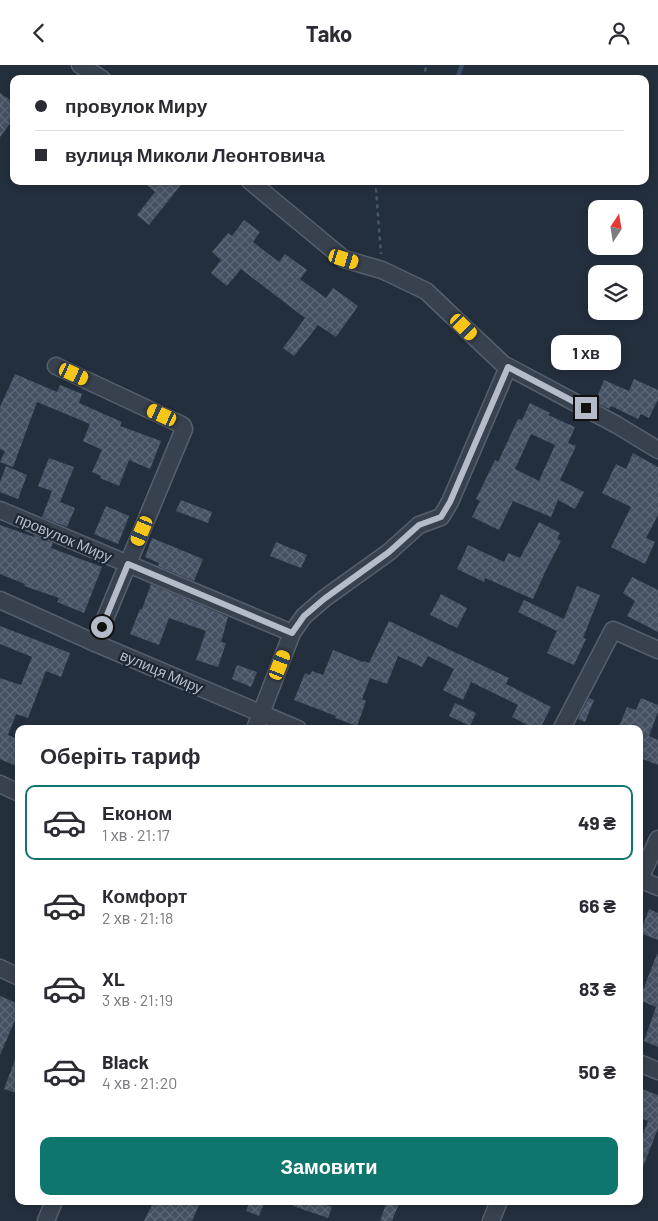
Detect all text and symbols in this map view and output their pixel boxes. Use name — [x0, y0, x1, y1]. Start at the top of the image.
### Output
icon: back — [25, 19, 53, 47]
icon: person — [605, 19, 633, 47]
text: Tako — [306, 20, 352, 46]
text: провулок Миру — [65, 94, 207, 117]
text: вулиця Миколи Леонтовича — [65, 143, 325, 166]
north arrow — [588, 200, 642, 255]
map controls — [588, 200, 643, 320]
car — [327, 247, 360, 271]
button: layers — [588, 265, 643, 320]
car — [447, 311, 480, 343]
callout: 1 хв — [551, 335, 621, 371]
text: 1 хв — [572, 343, 600, 362]
car — [57, 361, 90, 387]
route end — [575, 397, 597, 419]
car — [145, 402, 178, 428]
street label: провулок Миру — [13, 509, 115, 566]
car — [129, 514, 154, 548]
route start — [91, 616, 113, 638]
street label: вулиця Миру — [118, 645, 207, 697]
car — [267, 648, 292, 682]
text: Оберіть тариф — [40, 742, 200, 768]
icon: car — [42, 800, 87, 845]
text: Економ — [102, 801, 172, 824]
text: 49 ₴ — [578, 811, 616, 834]
text: 1 хв · 21:17 — [102, 825, 170, 844]
icon: car — [42, 883, 87, 928]
text: Комфорт — [102, 884, 187, 907]
text: 66 ₴ — [579, 894, 616, 917]
text: 2 хв · 21:18 — [102, 908, 173, 927]
icon: car — [42, 966, 87, 1011]
text: XL — [102, 967, 125, 990]
text: 83 ₴ — [579, 977, 616, 1000]
text: 3 хв · 21:19 — [102, 990, 173, 1009]
icon: car — [42, 1049, 87, 1094]
text: Black — [102, 1050, 149, 1073]
text: 50 ₴ — [578, 1060, 616, 1083]
text: 4 хв · 21:20 — [102, 1073, 177, 1092]
button: Замовити — [40, 1137, 618, 1195]

